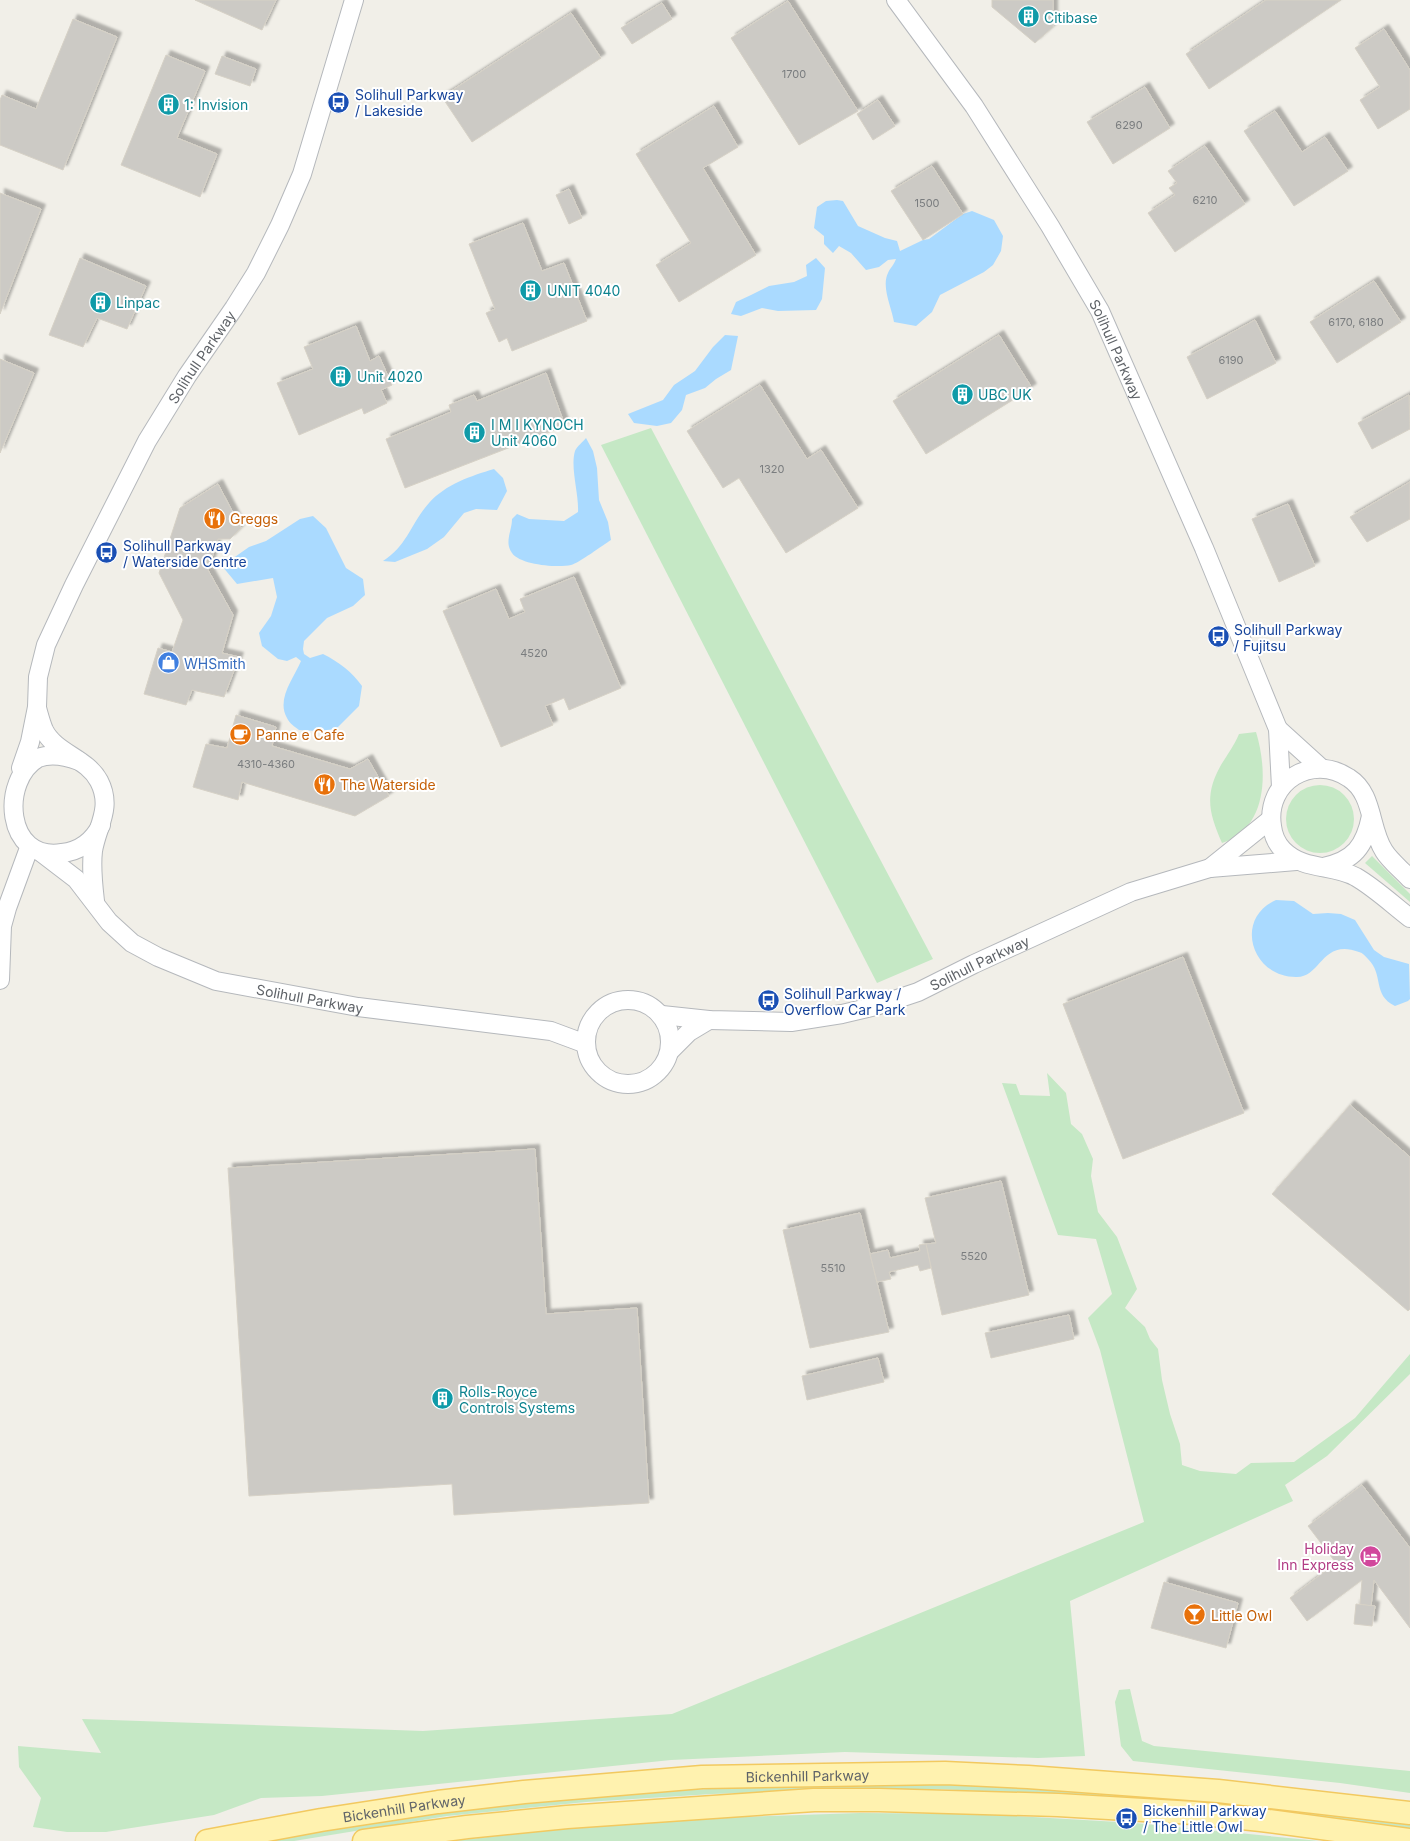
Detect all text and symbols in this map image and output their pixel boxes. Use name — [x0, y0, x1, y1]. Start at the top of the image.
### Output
building icon: Citibase — [1016, 5, 1040, 29]
place label: Citibase — [1044, 9, 1098, 26]
house number: 1700 — [782, 67, 806, 81]
place label: Solihull Parkway / Lakeside — [355, 86, 464, 119]
bus stop icon: Solihull Parkway / Lakeside — [327, 90, 351, 114]
building icon: 1: Invision — [156, 92, 180, 116]
place label: 1: Invision — [184, 96, 248, 113]
house number: 6290 — [1115, 118, 1143, 132]
house number: 6210 — [1193, 193, 1218, 207]
house number: 1500 — [914, 196, 940, 210]
building icon: UNIT 4040 — [519, 278, 543, 302]
place label: UNIT 4040 — [547, 282, 620, 299]
building icon: Linpac — [88, 290, 112, 314]
place label: Linpac — [116, 294, 160, 311]
street label: Solihull Parkway — [1086, 296, 1146, 402]
street label: Solihull Parkway — [164, 307, 238, 406]
house number: 6170, 6180 — [1328, 315, 1384, 329]
house number: 6190 — [1218, 353, 1244, 367]
building icon: Unit 4020 — [329, 364, 353, 388]
place label: Unit 4020 — [357, 368, 423, 385]
building icon: UBC UK — [950, 382, 974, 406]
place label: UBC UK — [978, 386, 1032, 403]
place label: I M I KYNOCH Unit 4060 — [491, 416, 584, 449]
building icon: I M I KYNOCH Unit 4060 — [463, 420, 487, 444]
house number: 1320 — [760, 462, 785, 476]
restaurant icon: Greggs — [202, 506, 226, 530]
place label: Greggs — [230, 510, 278, 527]
place label: Solihull Parkway / Waterside Centre — [123, 537, 247, 570]
bus stop icon: Solihull Parkway / Waterside Centre — [95, 541, 119, 565]
place label: Solihull Parkway / Fujitsu — [1234, 621, 1343, 654]
bus stop icon: Solihull Parkway / Fujitsu — [1206, 625, 1230, 649]
house number: 4520 — [520, 646, 548, 660]
shop icon: WHSmith — [156, 651, 180, 675]
place label: WHSmith — [184, 655, 246, 672]
cafe icon: Panne e Cafe — [228, 722, 252, 746]
place label: Panne e Cafe — [256, 726, 345, 743]
house number: 4310-4360 — [237, 757, 295, 771]
restaurant icon: The Waterside — [312, 772, 336, 796]
place label: The Waterside — [340, 776, 436, 793]
street label: Solihull Parkway — [926, 931, 1032, 993]
street label: Solihull Parkway — [255, 980, 365, 1016]
place label: Solihull Parkway / Overflow Car Park — [784, 985, 906, 1018]
bus stop icon: Solihull Parkway / Overflow Car Park — [756, 989, 780, 1013]
house number: 5520 — [960, 1249, 988, 1263]
house number: 5510 — [821, 1261, 845, 1275]
place label: Rolls-Royce Controls Systems — [459, 1383, 575, 1416]
building icon: Rolls-Royce Controls Systems — [431, 1387, 455, 1411]
place label: Holiday Inn Express — [1277, 1540, 1354, 1573]
hotel icon: Holiday Inn Express — [1358, 1544, 1382, 1568]
bar icon: Little Owl — [1183, 1603, 1207, 1627]
place label: Little Owl — [1211, 1607, 1272, 1624]
street label: Bickenhill Parkway — [745, 1766, 870, 1785]
street label: Bickenhill Parkway — [342, 1790, 467, 1825]
place label: Bickenhill Parkway / The Little Owl — [1143, 1802, 1267, 1835]
bus stop icon: Bickenhill Parkway / The Little Owl — [1115, 1806, 1139, 1830]

